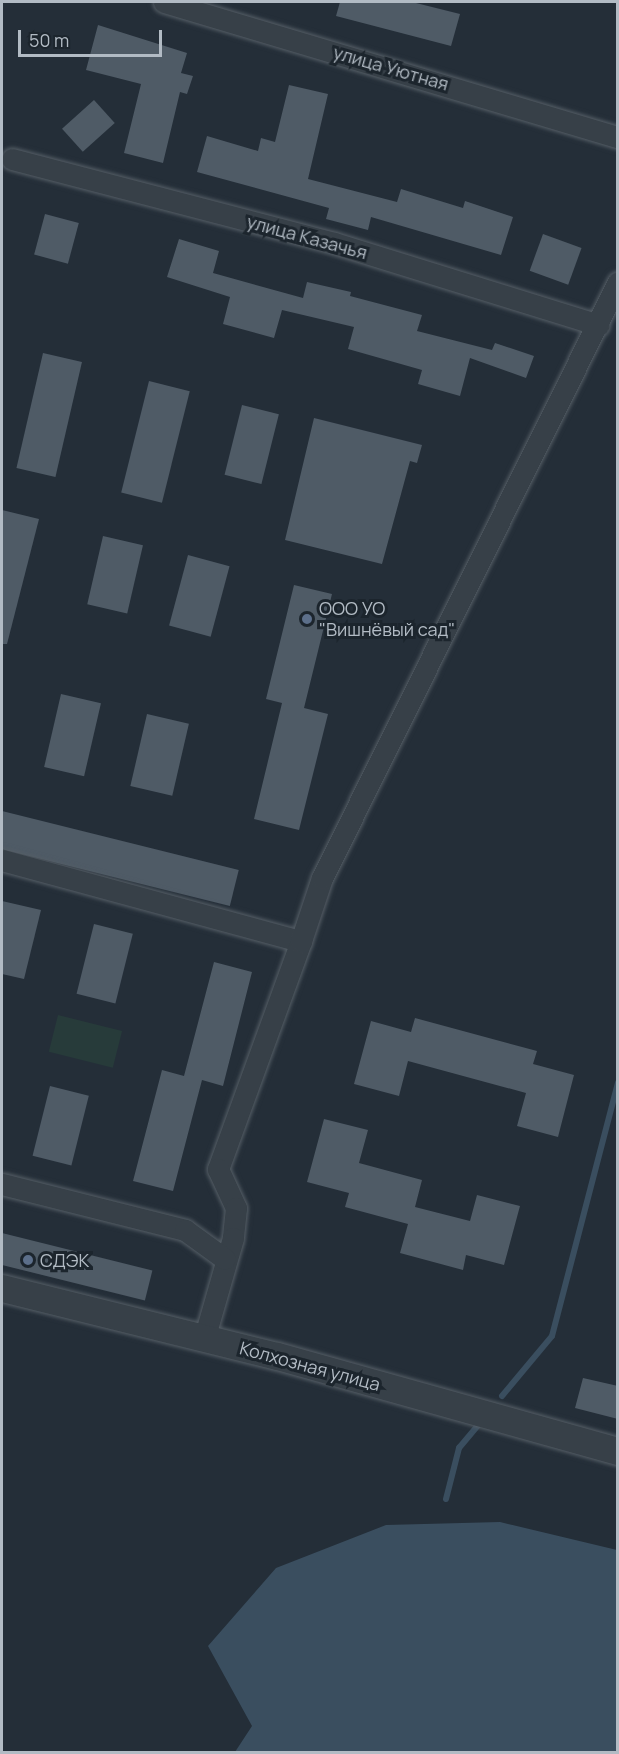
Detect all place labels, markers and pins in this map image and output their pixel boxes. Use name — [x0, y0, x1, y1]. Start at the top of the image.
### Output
place label: ООО УО "Вишнёвый сад" — [319, 598, 455, 640]
marker: ООО УО "Вишнёвый сад" — [300, 612, 314, 626]
place label: СДЭК — [40, 1249, 89, 1271]
marker: СДЭК — [21, 1253, 35, 1267]

